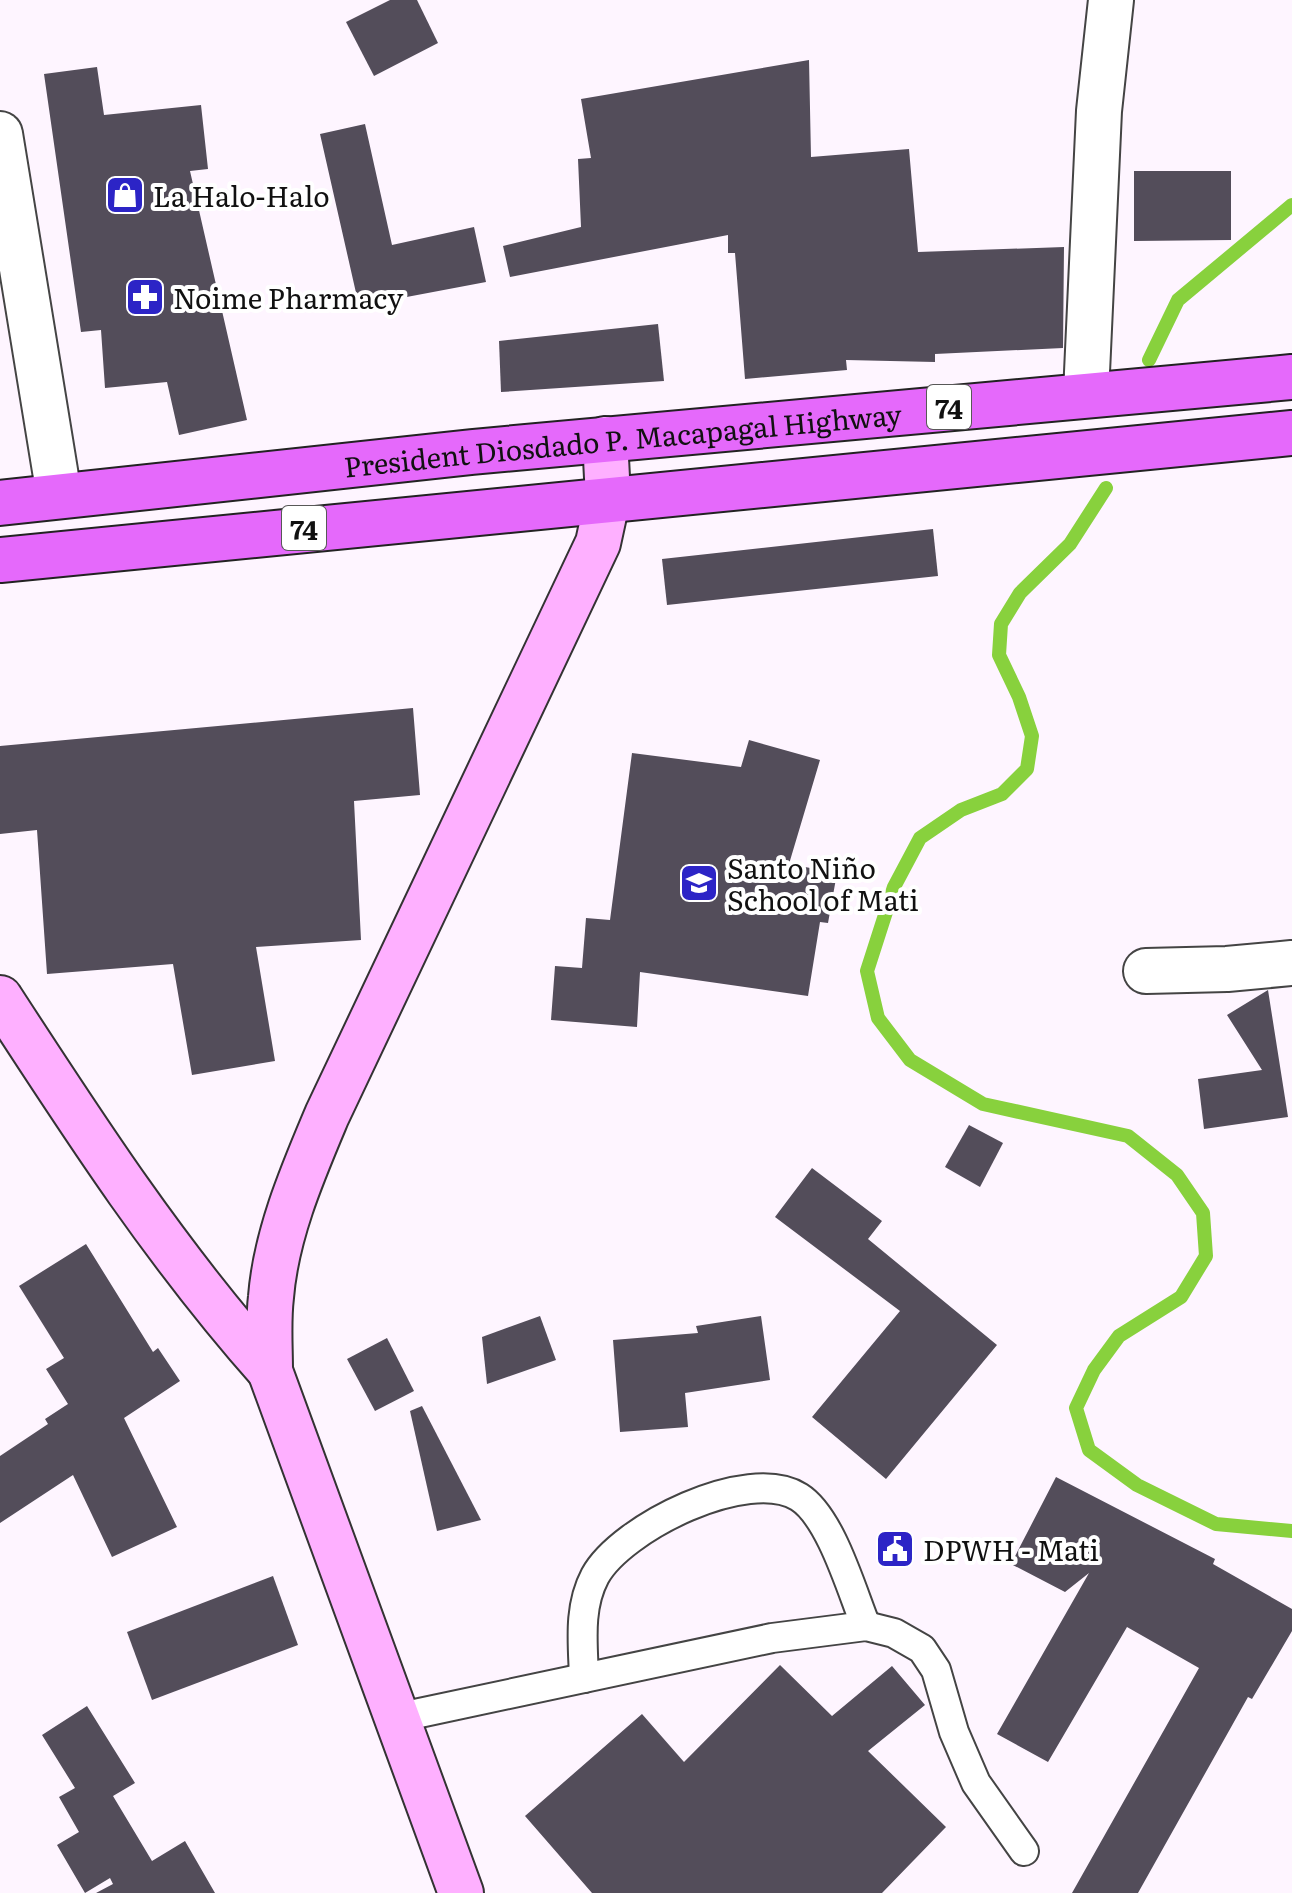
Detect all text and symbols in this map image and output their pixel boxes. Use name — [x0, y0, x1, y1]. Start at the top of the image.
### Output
shop icon: La Halo-Halo — [104, 174, 146, 216]
place label: La Halo-Halo — [153, 174, 330, 216]
pharmacy icon: Noime Pharmacy — [124, 276, 166, 318]
place label: Noime Pharmacy — [173, 276, 404, 318]
road number: 74 — [927, 385, 971, 429]
street label: President Diosdado P. Macapagal Highway — [342, 392, 904, 487]
road number: 74 — [282, 506, 326, 550]
place label: Santo Niño School of Mati — [727, 846, 919, 920]
school or university icon: Santo Niño School of Mati — [678, 862, 720, 904]
public building icon: DPWH - Mati — [874, 1528, 916, 1570]
place label: DPWH - Mati — [923, 1528, 1099, 1570]

